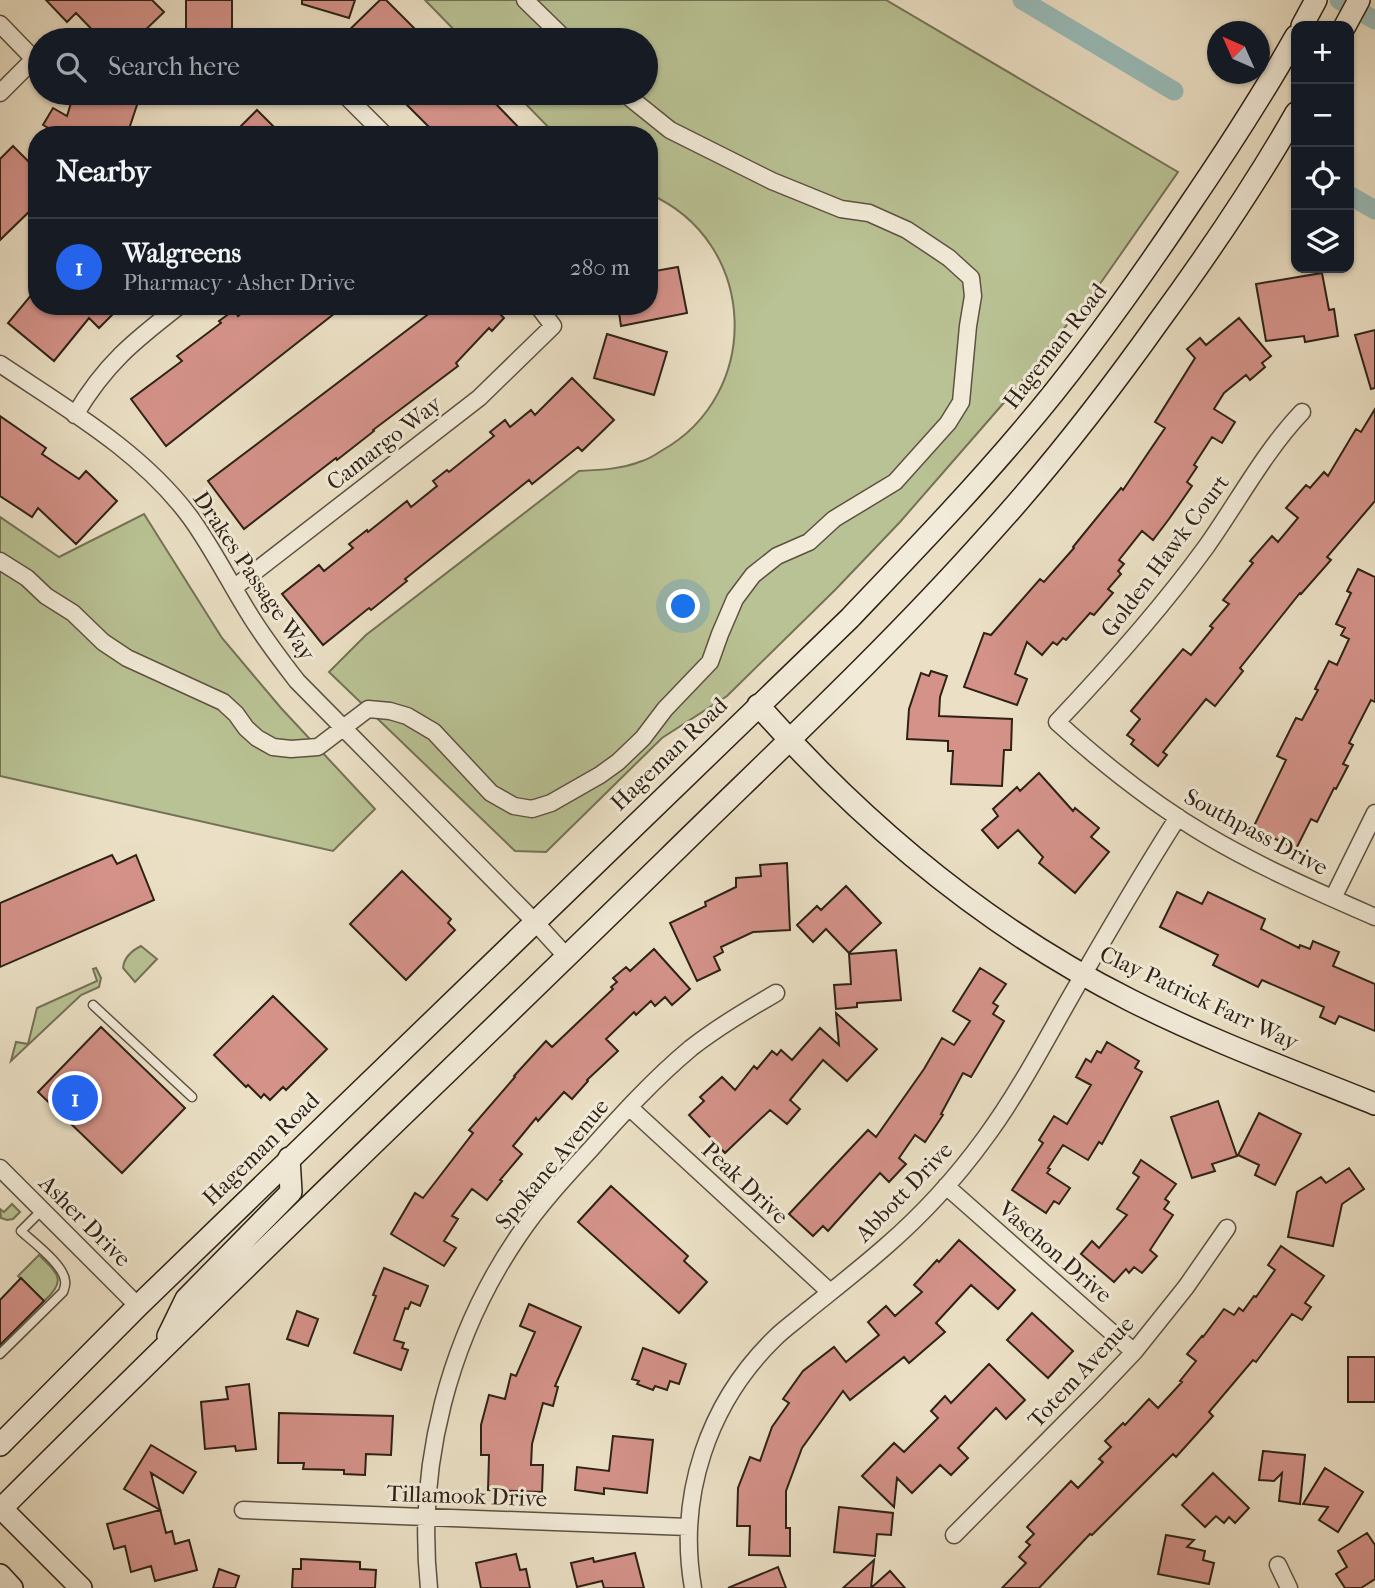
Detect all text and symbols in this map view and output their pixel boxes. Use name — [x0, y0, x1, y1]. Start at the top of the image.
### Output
north arrow — [1207, 21, 1270, 84]
map controls — [1291, 21, 1354, 273]
button: + — [1291, 21, 1354, 84]
search box — [28, 28, 658, 105]
icon: search — [52, 48, 90, 86]
text: Search here — [108, 51, 240, 82]
button: − — [1291, 84, 1354, 147]
button: locate — [1291, 147, 1354, 210]
text: Nearby — [56, 154, 151, 189]
button: layers — [1291, 210, 1354, 273]
text: Walgreens — [123, 238, 241, 269]
text: 1 — [75, 254, 83, 281]
text: 280 m — [570, 254, 630, 281]
text: Pharmacy · Asher Drive — [123, 269, 355, 296]
street label: Hageman Road — [998, 278, 1113, 414]
street label: Camargo Way — [321, 389, 447, 496]
street label: Golden Hawk Court — [1095, 470, 1235, 642]
street label: Drakes Passage Way — [187, 486, 321, 666]
your location — [666, 589, 700, 623]
street label: Hageman Road — [605, 691, 733, 816]
street label: Southpass Drive — [1180, 783, 1332, 881]
street label: Clay Patrick Farr Way — [1095, 940, 1303, 1056]
pin: 1 — [52, 1072, 98, 1124]
street label: Hageman Road — [197, 1086, 325, 1211]
street label: Spokane Avenue — [490, 1093, 614, 1235]
street label: Peak Drive — [696, 1136, 794, 1230]
street label: Abbott Drive — [849, 1137, 958, 1248]
street label: Asher Drive — [33, 1169, 136, 1272]
street label: Vaschon Drive — [992, 1195, 1117, 1309]
street label: Totem Avenue — [1022, 1311, 1140, 1433]
street label: Tillamook Drive — [386, 1480, 548, 1512]

